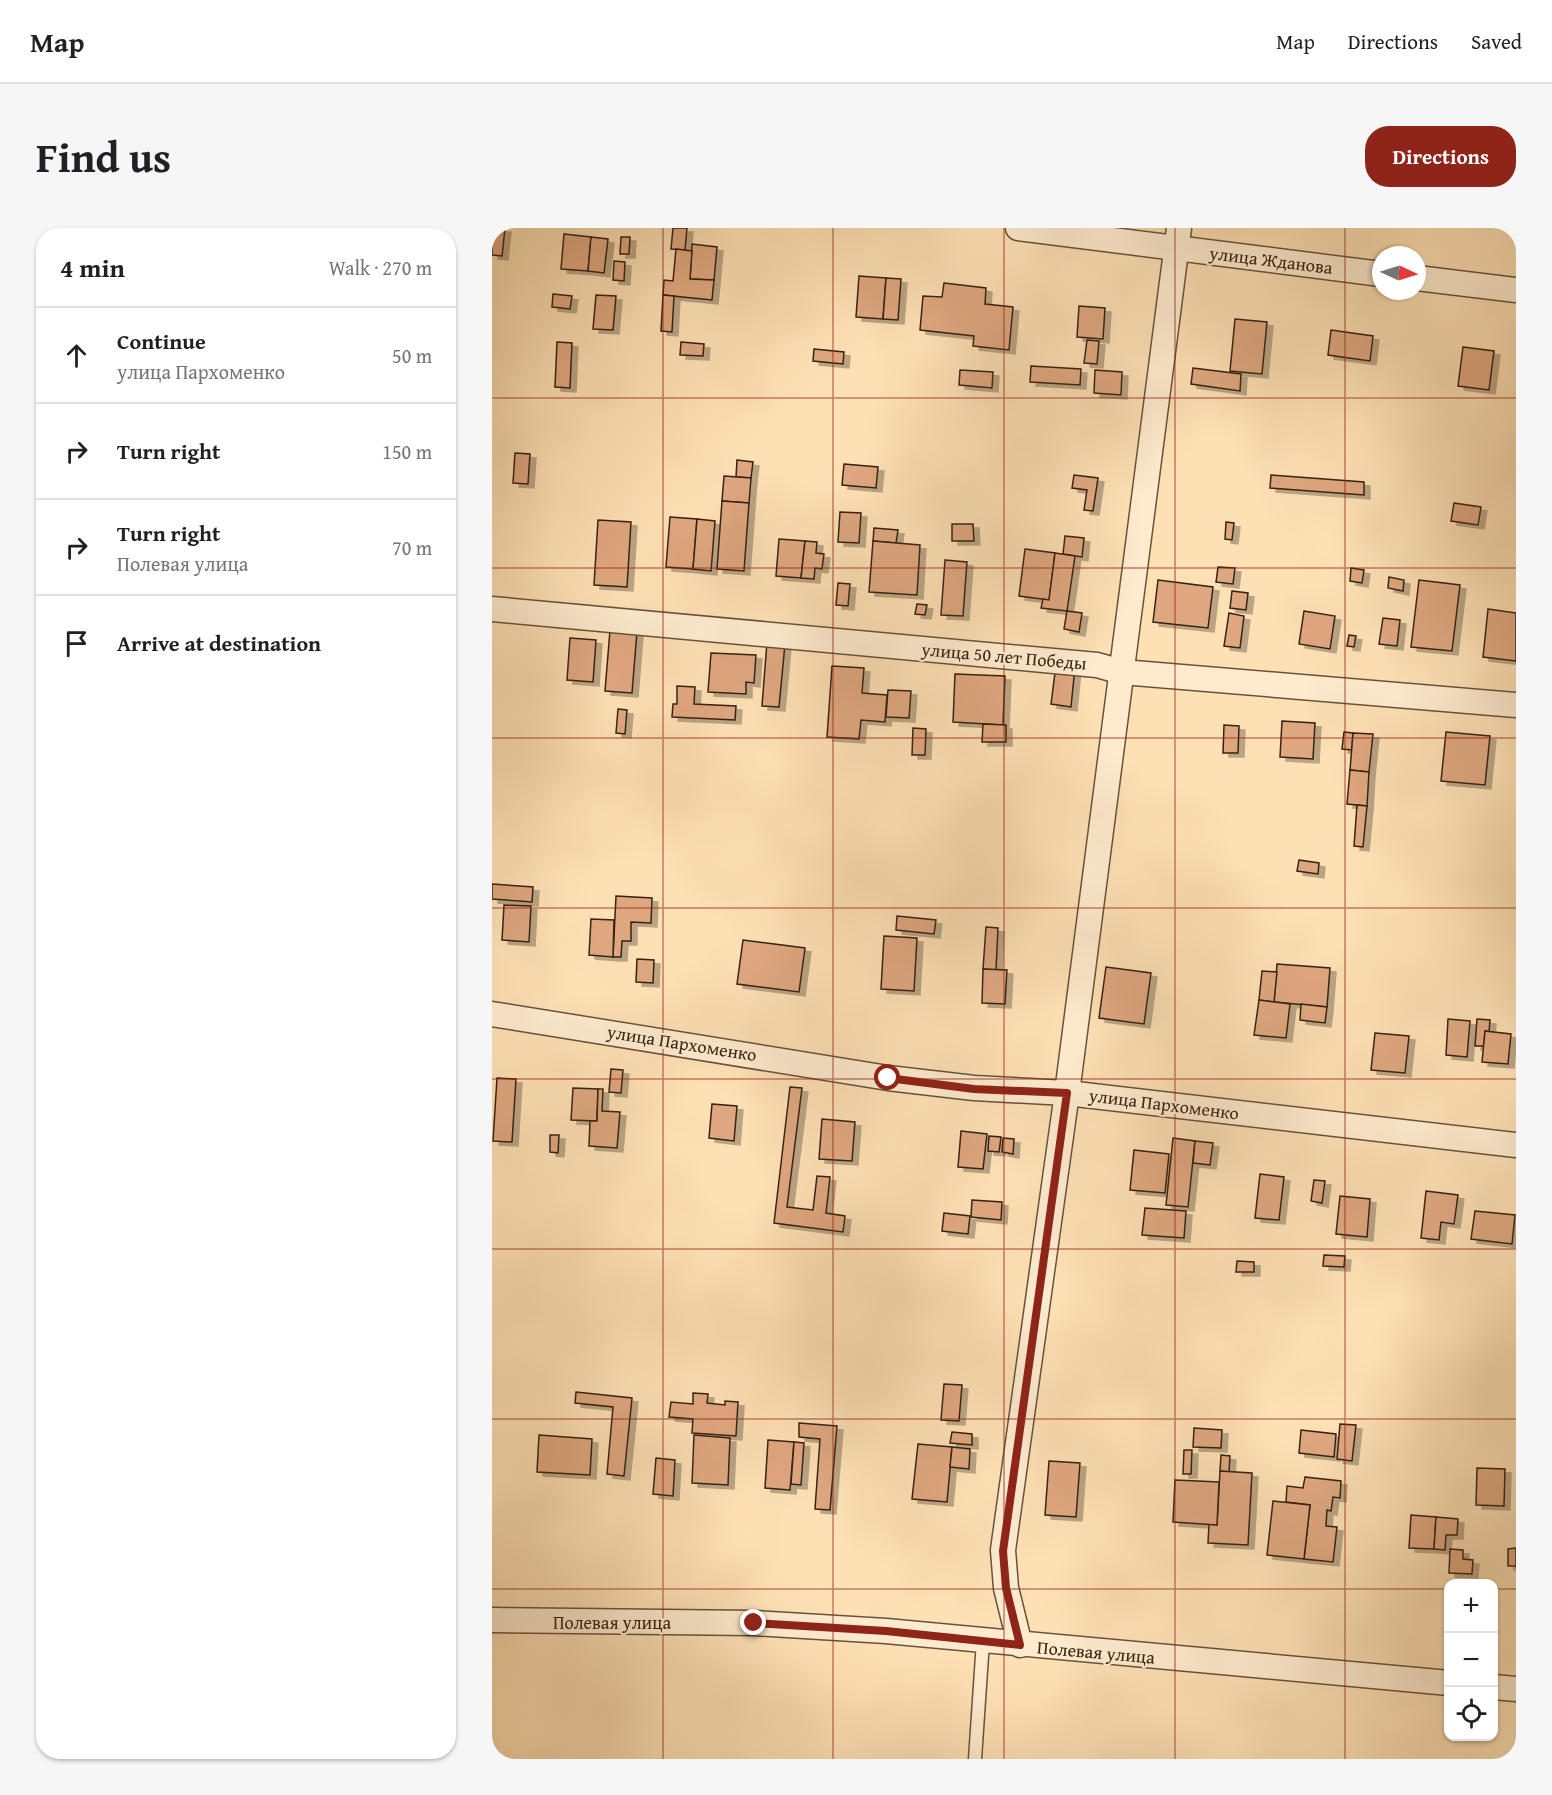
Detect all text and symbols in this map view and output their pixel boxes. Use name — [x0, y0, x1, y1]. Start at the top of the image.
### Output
text: Map — [30, 21, 84, 62]
text: Map — [1276, 26, 1315, 57]
text: Directions — [1348, 26, 1438, 57]
text: Saved — [1471, 26, 1522, 57]
text: Find us — [36, 126, 171, 187]
button: Directions — [1365, 126, 1516, 187]
street label: улица Жданова — [1207, 239, 1335, 281]
north arrow — [1372, 246, 1426, 300]
text: 4 min — [60, 248, 125, 287]
text: Walk · 270 m — [329, 253, 432, 282]
text: Continue — [117, 325, 206, 357]
icon: ahead — [60, 339, 93, 372]
text: 50 m — [392, 341, 432, 370]
text: улица Пархоменко — [117, 357, 285, 386]
icon: right — [60, 435, 93, 468]
text: Turn right — [117, 435, 220, 467]
text: 150 m — [382, 437, 432, 466]
text: Turn right — [117, 517, 220, 549]
icon: right — [60, 531, 93, 564]
text: 70 m — [392, 533, 432, 562]
text: Полевая улица — [117, 549, 248, 578]
icon: arrive — [60, 627, 93, 660]
text: Arrive at destination — [117, 627, 321, 659]
street label: улица 50 лет Победы — [919, 635, 1088, 677]
street label: улица Пархоменко — [604, 1018, 759, 1068]
route start — [874, 1064, 900, 1090]
street label: улица Пархоменко — [1086, 1081, 1241, 1127]
map controls — [1444, 1579, 1498, 1741]
button: + — [1444, 1579, 1498, 1633]
street label: Полевая улица — [553, 1609, 672, 1636]
route end — [740, 1609, 766, 1635]
street label: Полевая улица — [1036, 1633, 1156, 1671]
button: − — [1444, 1633, 1498, 1687]
button: locate — [1444, 1687, 1498, 1741]

